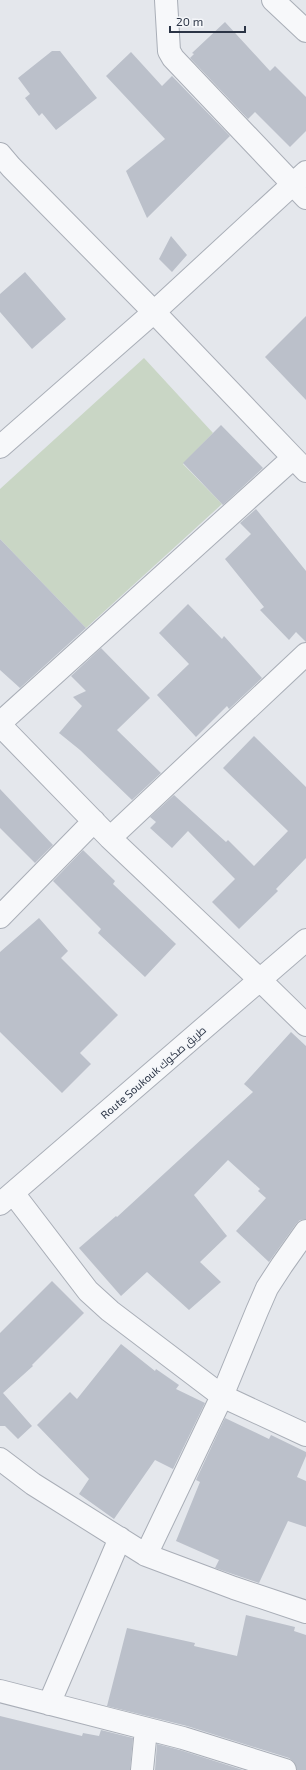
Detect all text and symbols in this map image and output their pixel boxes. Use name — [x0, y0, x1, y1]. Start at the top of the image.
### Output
scale bar — [170, 8, 245, 34]
text: 20 m — [176, 14, 203, 28]
street label: Route Soukouk طريق صكوك — [98, 1023, 209, 1122]

